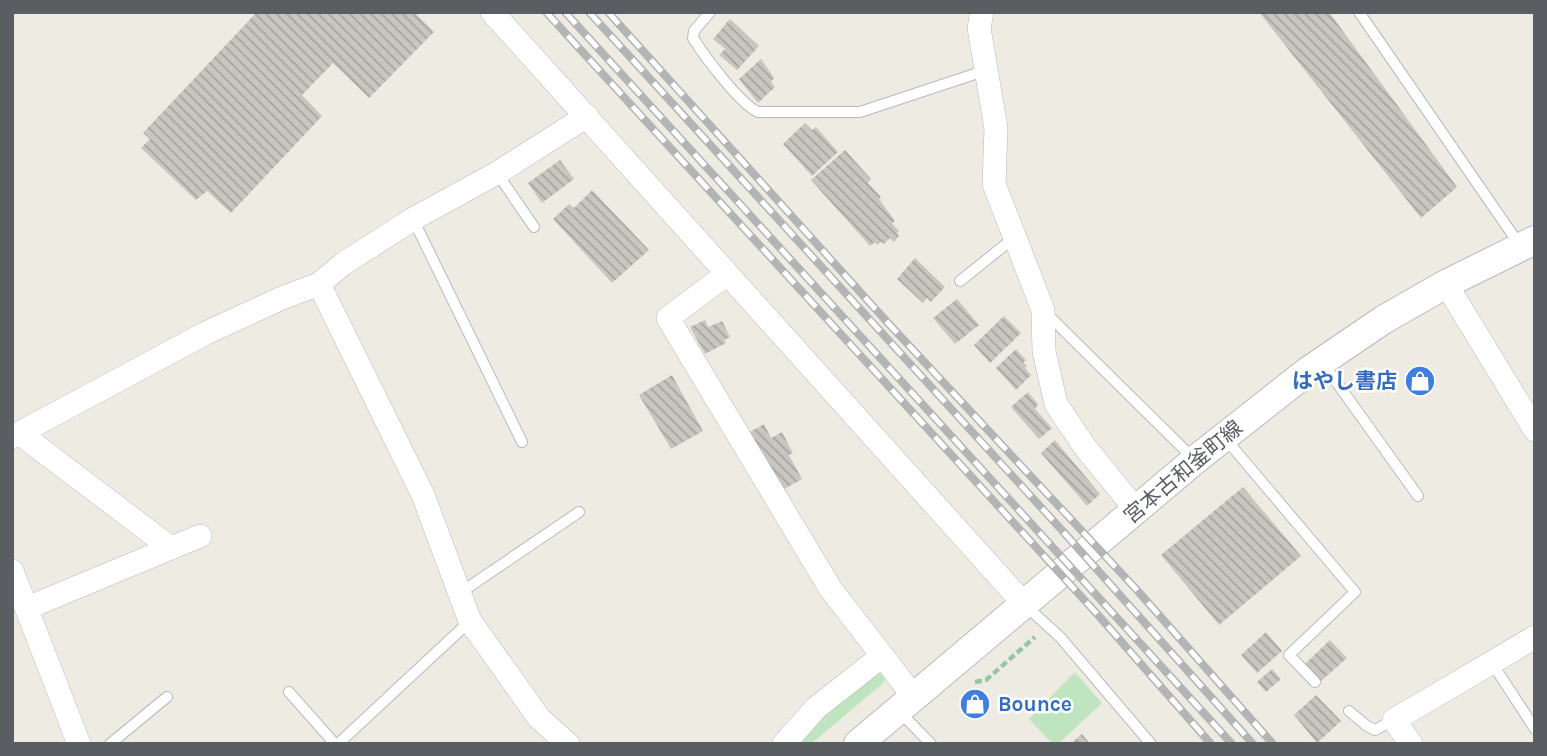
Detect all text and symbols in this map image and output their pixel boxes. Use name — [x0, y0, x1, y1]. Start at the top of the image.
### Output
shop icon: はやし書店 — [1403, 364, 1437, 398]
place label: はやし書店 — [1292, 369, 1397, 393]
street label: 宮本古和釜町線 — [1119, 416, 1247, 528]
shop icon: Bounce — [958, 687, 992, 721]
place label: Bounce — [998, 692, 1072, 716]

